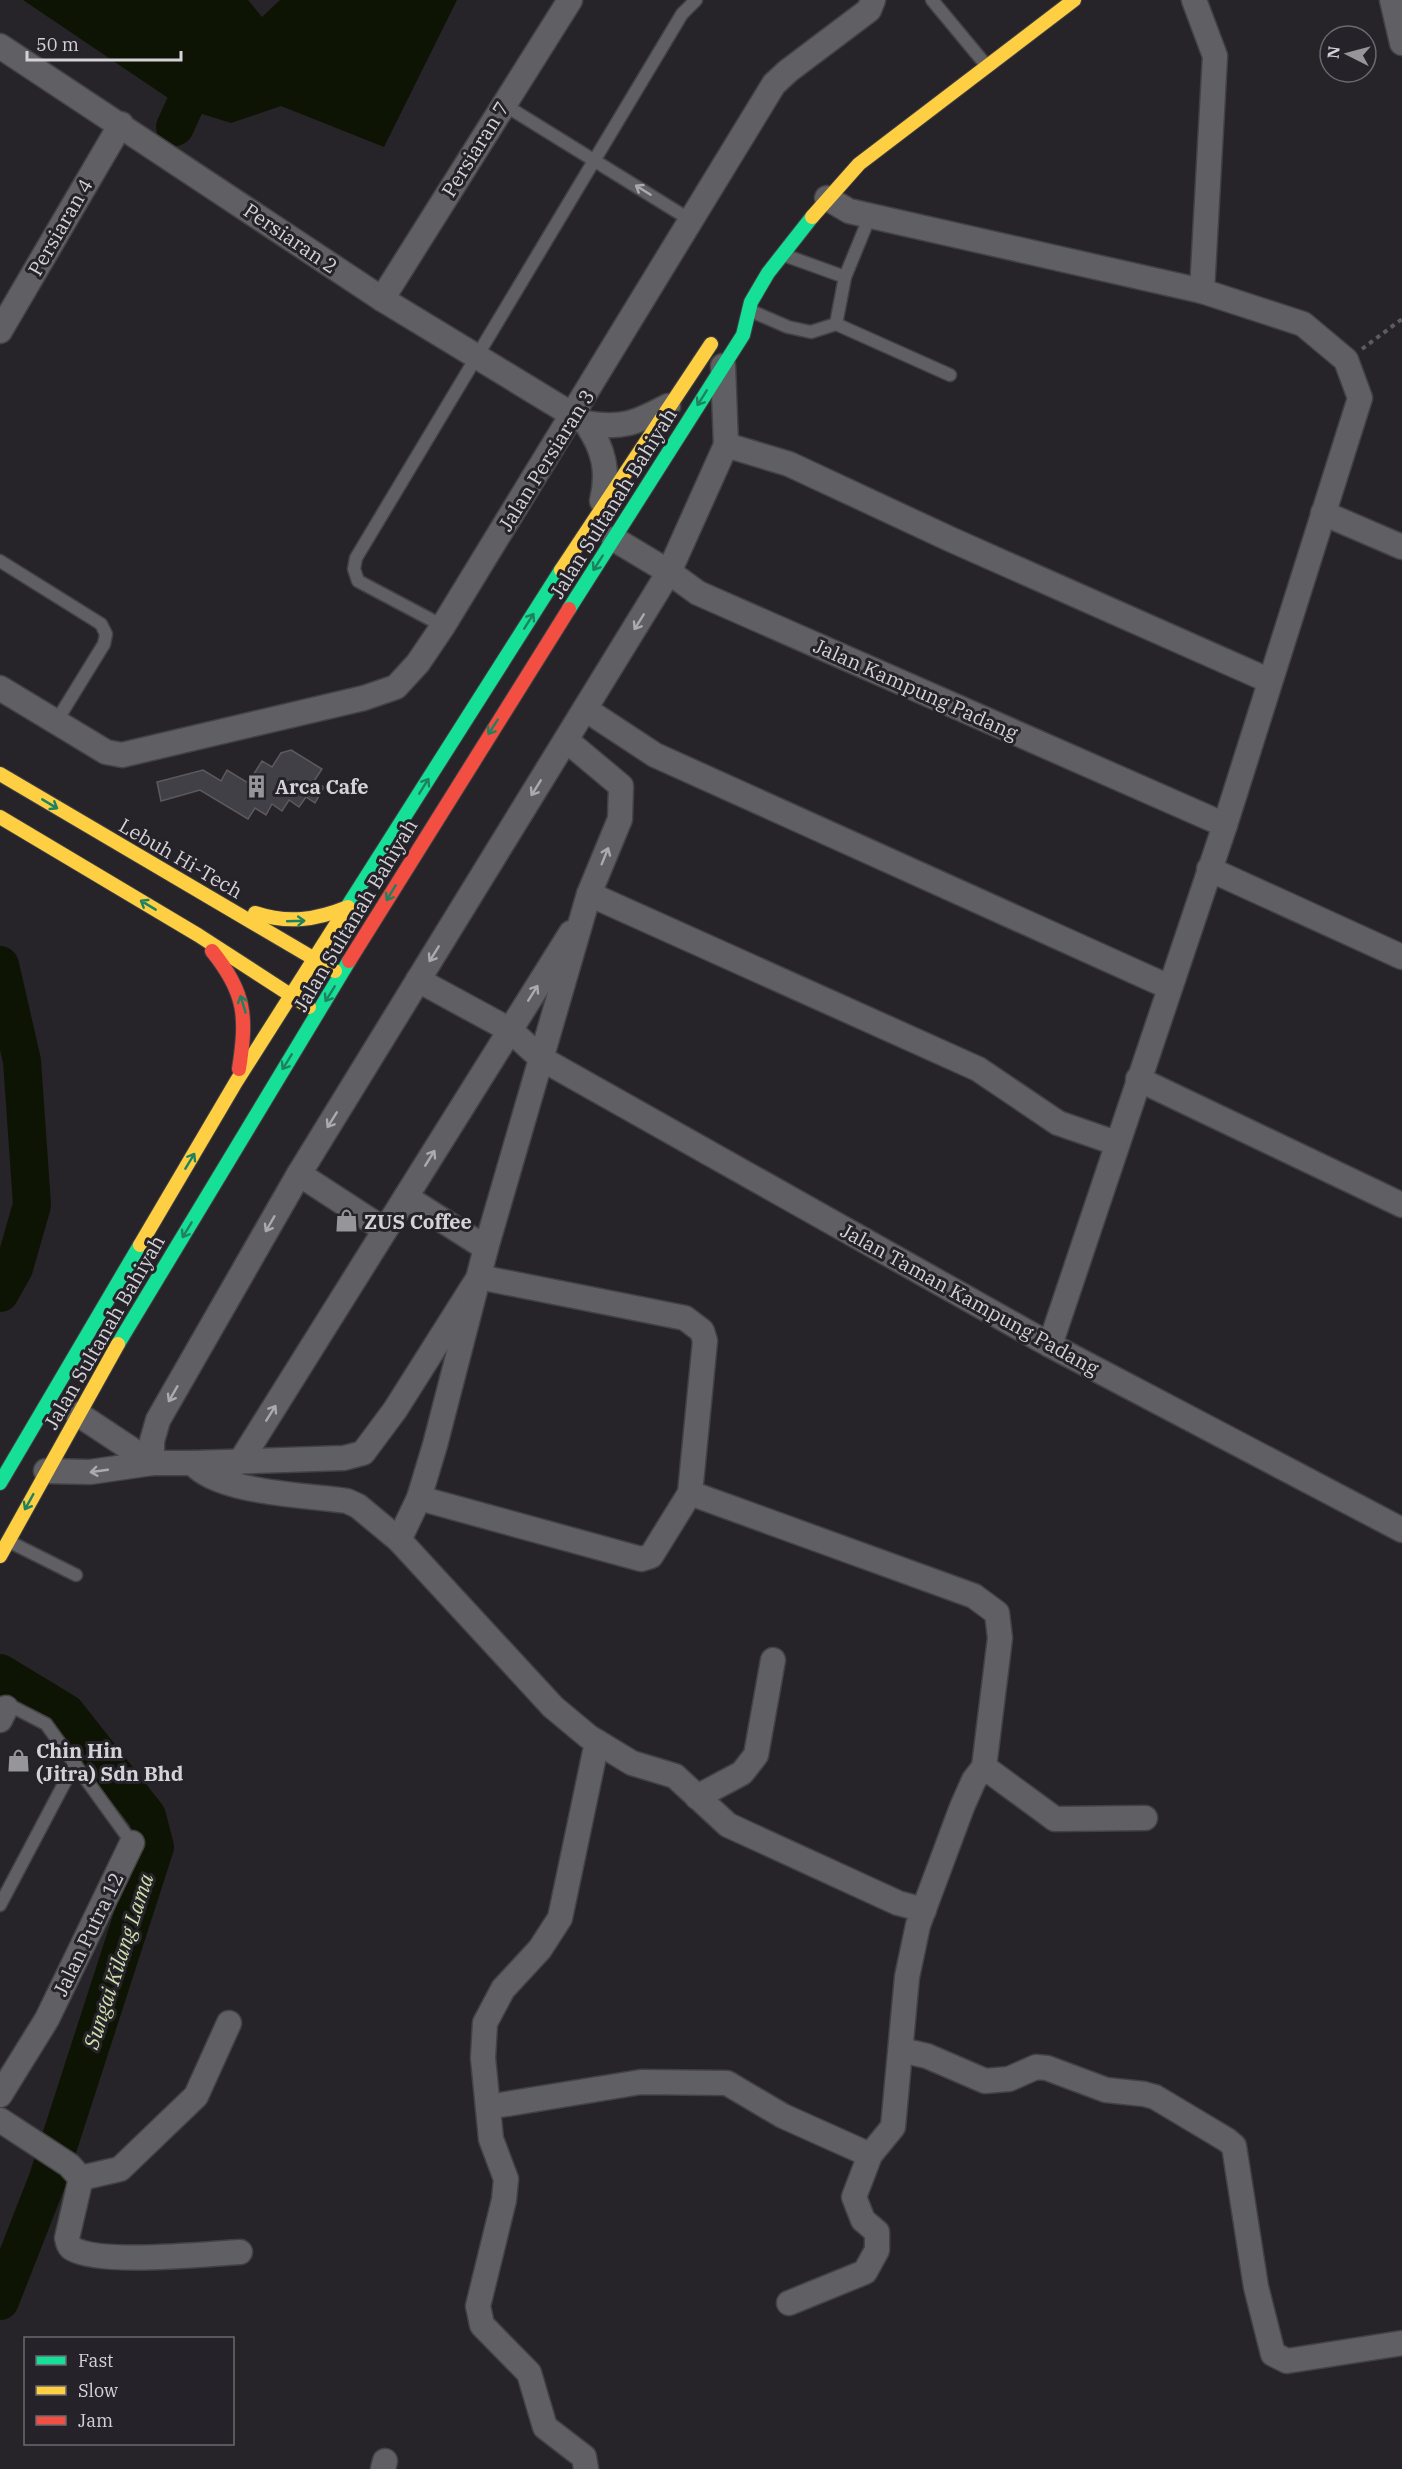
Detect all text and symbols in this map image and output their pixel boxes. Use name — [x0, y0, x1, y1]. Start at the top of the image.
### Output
scale bar — [27, 24, 182, 62]
north arrow — [1318, 24, 1378, 84]
text: 50 m — [36, 33, 79, 56]
text: N — [1322, 45, 1344, 60]
street label: Persiaran 7 — [435, 96, 515, 202]
street label: Persiaran 4 — [21, 174, 99, 280]
one-way arrow — [635, 184, 652, 196]
street label: Persiaran 2 — [239, 197, 343, 279]
street label: Jalan Persiaran 3 — [492, 384, 600, 536]
one-way arrow — [696, 389, 708, 406]
street label: Jalan Sultanah Bahiyah — [543, 402, 683, 604]
one-way arrow — [592, 554, 604, 571]
one-way arrow — [523, 613, 535, 630]
one-way arrow — [632, 613, 644, 630]
street label: Jalan Kampung Padang — [810, 632, 1023, 746]
one-way arrow — [486, 718, 498, 735]
building icon: Arca Cafe — [244, 773, 270, 799]
place label: Arca Cafe — [275, 773, 369, 800]
one-way arrow — [419, 778, 431, 795]
one-way arrow — [530, 779, 542, 796]
one-way arrow — [41, 798, 58, 810]
street label: Lebuh Hi-Tech — [114, 812, 248, 904]
street label: Jalan Sultanah Bahiyah — [287, 814, 423, 1016]
one-way arrow — [600, 847, 611, 865]
one-way arrow — [384, 884, 396, 901]
one-way arrow — [140, 899, 157, 911]
one-way arrow — [285, 915, 305, 927]
one-way arrow — [428, 945, 440, 962]
one-way arrow — [323, 985, 335, 1002]
one-way arrow — [528, 985, 540, 1002]
one-way arrow — [237, 995, 248, 1014]
one-way arrow — [281, 1053, 293, 1070]
one-way arrow — [326, 1111, 338, 1128]
one-way arrow — [424, 1150, 436, 1167]
one-way arrow — [184, 1153, 196, 1170]
shop icon: ZUS Coffee — [333, 1208, 359, 1234]
place label: ZUS Coffee — [364, 1208, 472, 1235]
one-way arrow — [264, 1215, 275, 1233]
street label: Jalan Taman Kampung Padang — [836, 1217, 1104, 1382]
one-way arrow — [181, 1221, 193, 1238]
street label: Jalan Sultanah Bahiyah — [37, 1230, 171, 1434]
one-way arrow — [166, 1385, 178, 1402]
one-way arrow — [265, 1405, 277, 1421]
one-way arrow — [90, 1465, 110, 1476]
one-way arrow — [23, 1493, 34, 1511]
place label: Chin Hin (Jitra) Sdn Bhd — [36, 1737, 184, 1787]
shop icon: Chin Hin (Jitra) Sdn Bhd — [5, 1748, 31, 1774]
street label: Jalan Putra 12 — [46, 1868, 130, 2000]
water label: Sungai Kilang Lama — [76, 1869, 160, 2053]
legend — [24, 2337, 234, 2445]
text: Fast — [78, 2349, 113, 2372]
text: Slow — [78, 2379, 118, 2402]
text: Jam — [78, 2409, 113, 2432]

